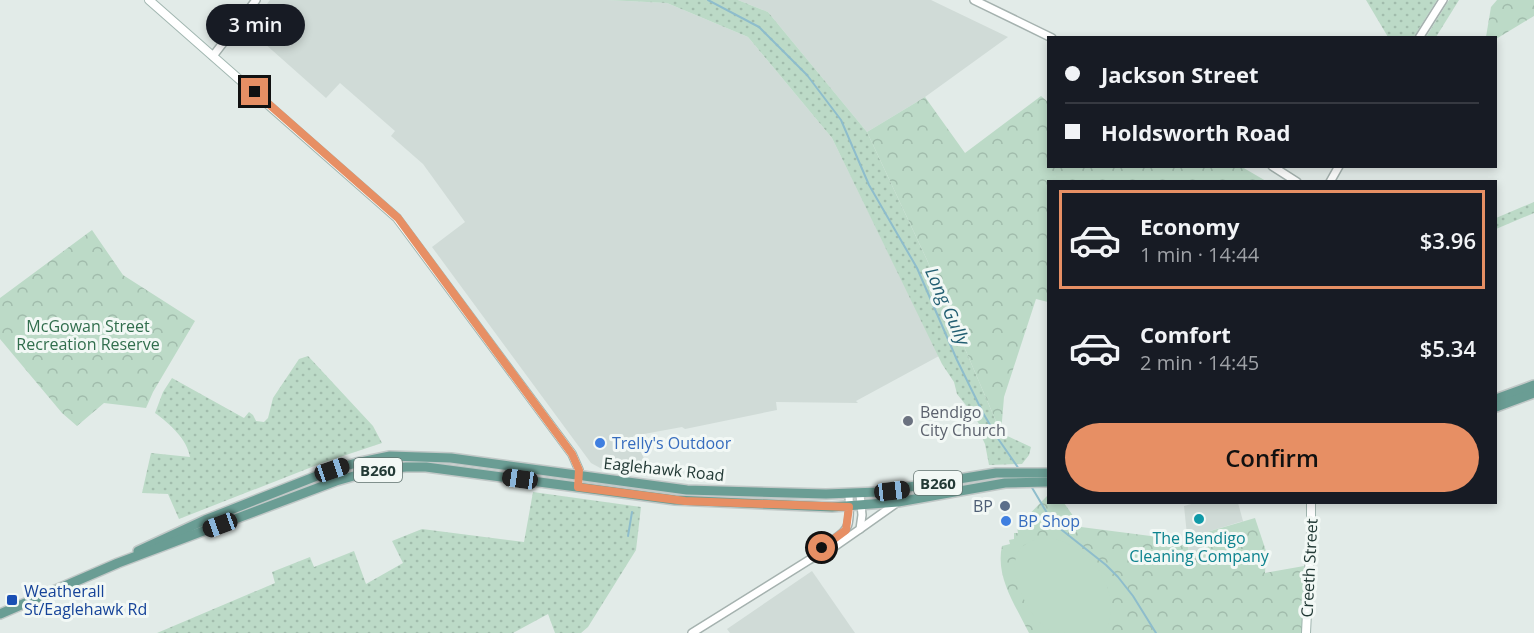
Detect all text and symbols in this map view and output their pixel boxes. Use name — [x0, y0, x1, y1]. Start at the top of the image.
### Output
callout: 3 min — [206, 5, 304, 47]
text: 3 min — [229, 11, 283, 38]
text: Jackson Street — [1101, 59, 1258, 89]
route end — [241, 78, 268, 105]
text: Holdsworth Road — [1101, 117, 1291, 147]
text: Economy — [1140, 211, 1239, 241]
icon: car — [1068, 213, 1122, 267]
text: $3.96 — [1420, 225, 1476, 255]
text: 1 min · 14:44 — [1140, 241, 1259, 268]
water label: Long Gully — [920, 263, 977, 350]
park label: McGowan Street Recreation Reserve — [16, 315, 160, 355]
text: Comfort — [1140, 319, 1231, 349]
icon: car — [1068, 321, 1122, 375]
text: $5.34 — [1420, 333, 1476, 363]
text: 2 min · 14:45 — [1140, 349, 1259, 376]
place label: Bendigo City Church — [920, 401, 1006, 441]
marker: Bendigo City Church — [901, 414, 915, 428]
button: Confirm — [1065, 423, 1479, 492]
place label: Trelly's Outdoor — [612, 432, 732, 454]
marker: Trelly's Outdoor — [593, 436, 607, 450]
street label: Eaglehawk Road — [603, 452, 725, 486]
car — [312, 456, 352, 484]
road number: B260 — [354, 458, 402, 482]
car — [501, 468, 539, 490]
road number: B260 — [914, 471, 962, 495]
car — [873, 480, 911, 502]
place label: BP — [973, 495, 993, 517]
marker: BP — [998, 499, 1012, 513]
car — [200, 510, 240, 540]
place label: BP Shop — [1018, 510, 1080, 532]
marker: The Bendigo Cleaning Company — [1192, 512, 1206, 526]
marker: BP Shop — [999, 514, 1013, 528]
street label: Creeth Street — [1295, 518, 1323, 618]
place label: The Bendigo Cleaning Company — [1129, 527, 1270, 567]
route start — [808, 534, 835, 561]
place label: Weatherall St/Eaglehawk Rd — [24, 580, 147, 620]
marker: Weatherall St/Eaglehawk Rd — [5, 593, 19, 607]

